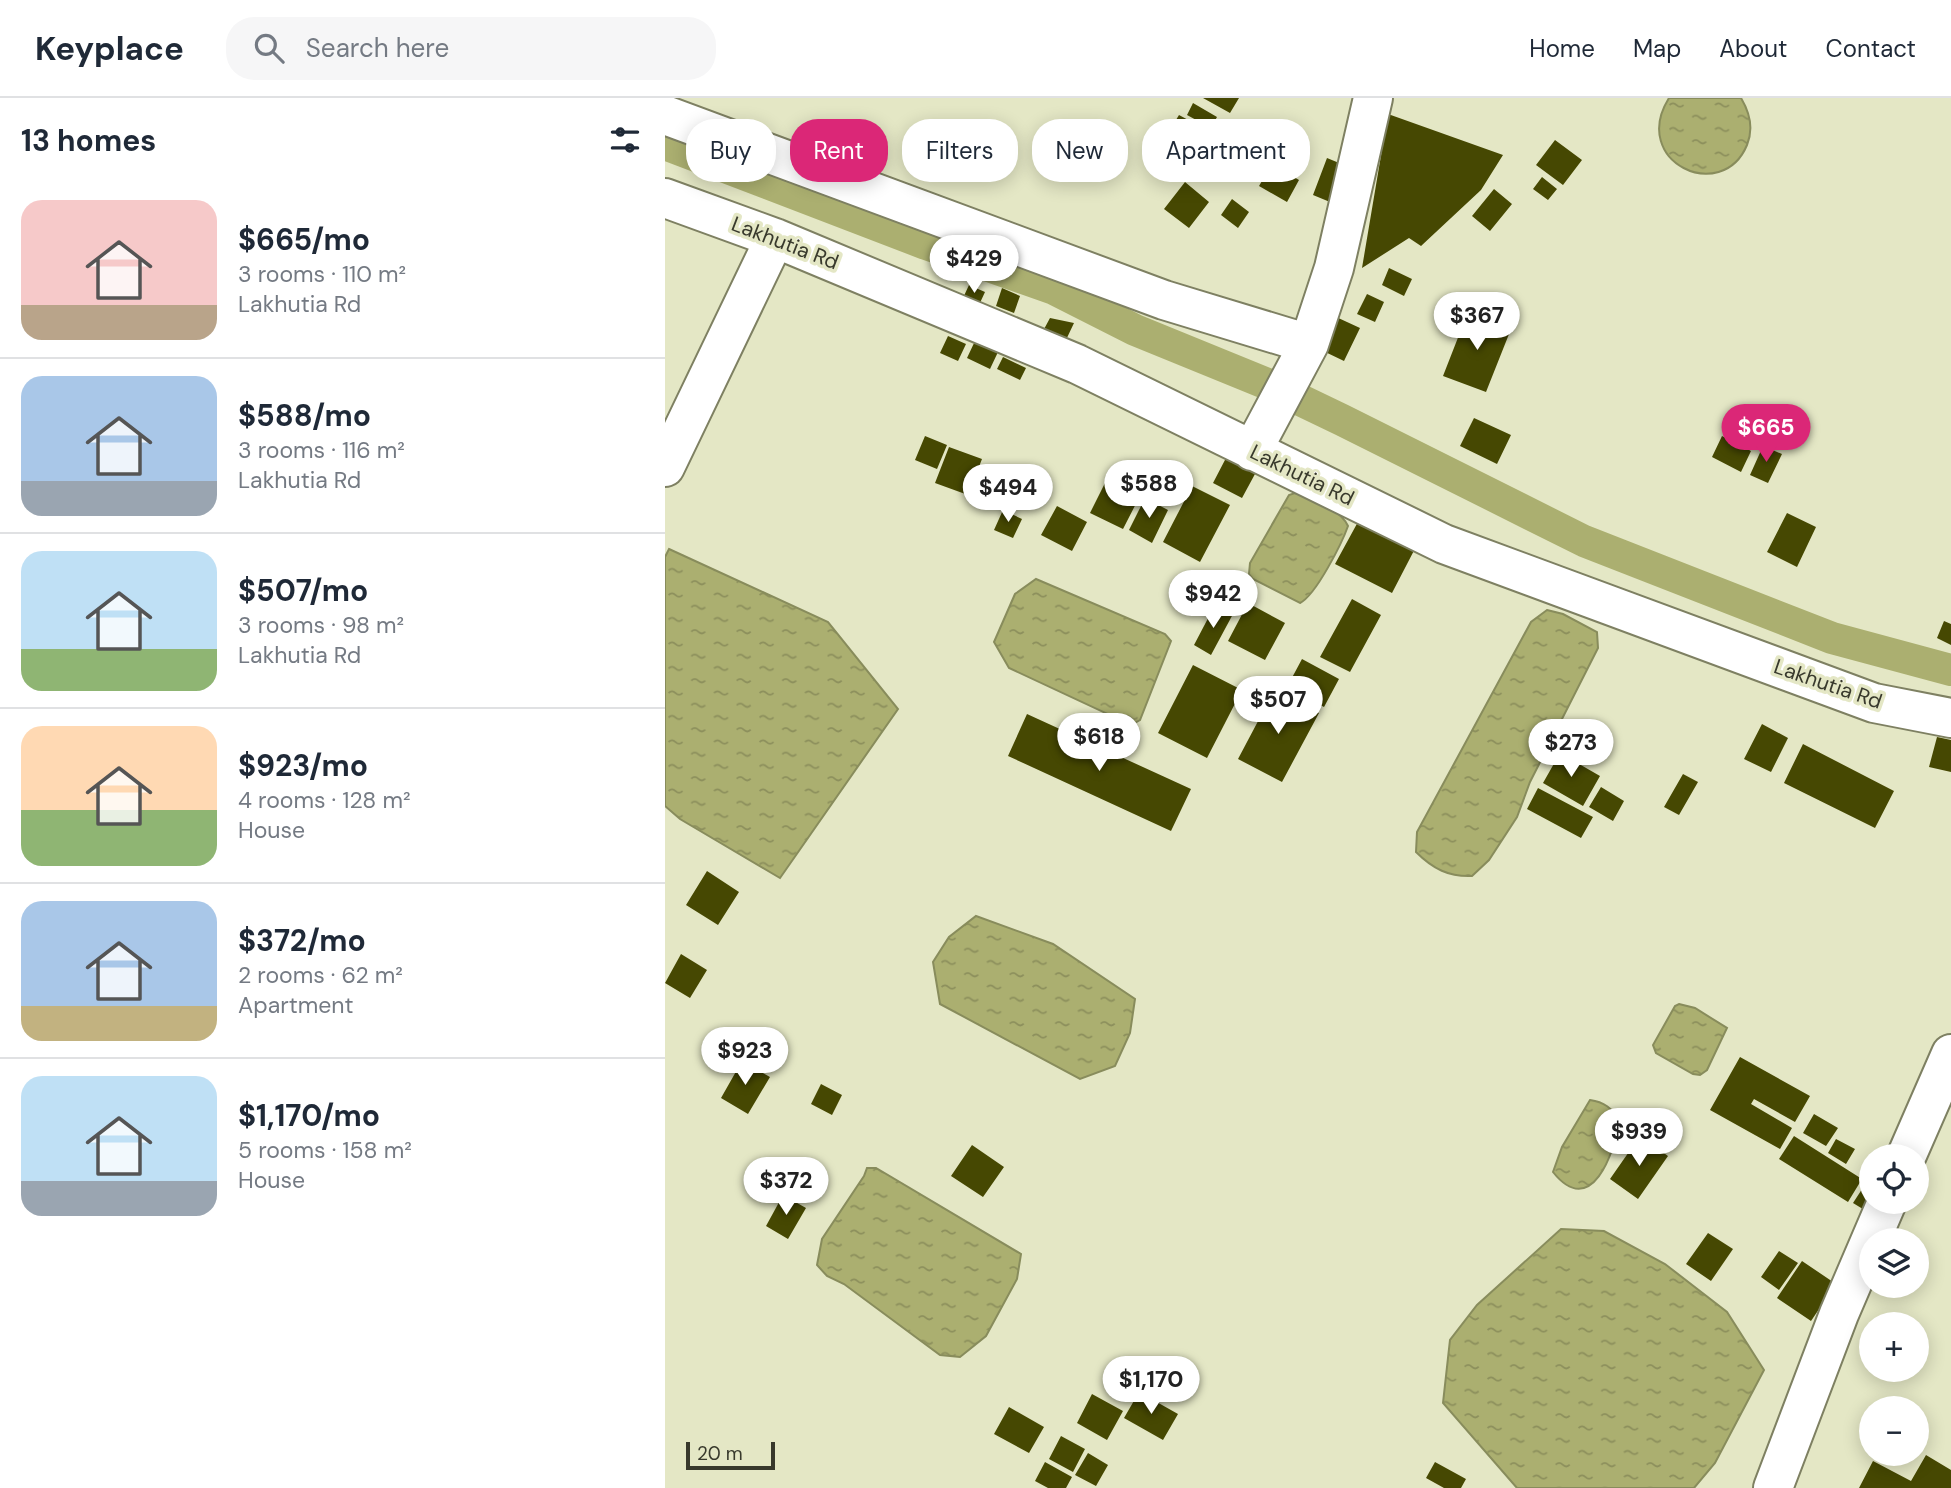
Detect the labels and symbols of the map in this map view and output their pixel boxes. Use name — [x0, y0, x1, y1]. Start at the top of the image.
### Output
street label: Lakhutia Rd — [727, 210, 843, 276]
pin: $429 — [933, 236, 1015, 295]
pin: $367 — [1436, 292, 1518, 352]
pin: $665 — [1725, 404, 1807, 464]
street label: Lakhutia Rd — [1245, 438, 1359, 512]
pin: $588 — [1108, 460, 1190, 520]
pin: $494 — [967, 464, 1049, 524]
pin: $942 — [1172, 570, 1254, 630]
street label: Lakhutia Rd — [1770, 652, 1886, 716]
pin: $507 — [1237, 676, 1319, 736]
pin: $618 — [1058, 714, 1140, 773]
pin: $273 — [1530, 720, 1612, 779]
pin: $923 — [704, 1028, 786, 1087]
pin: $939 — [1598, 1108, 1680, 1168]
pin: $372 — [745, 1158, 827, 1217]
pin: $1,170 — [1094, 1356, 1208, 1416]
scale bar — [686, 1439, 775, 1471]

